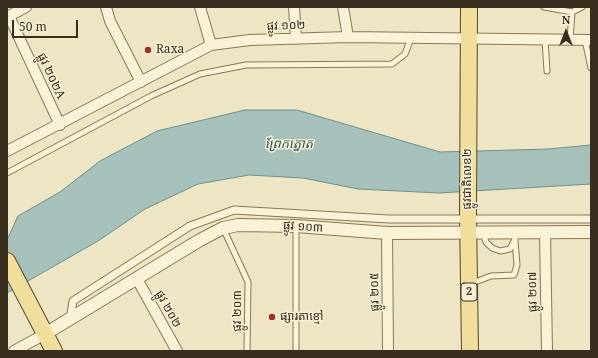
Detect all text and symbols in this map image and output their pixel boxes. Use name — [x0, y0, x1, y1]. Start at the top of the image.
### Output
scale bar — [14, 12, 80, 38]
north arrow — [546, 12, 586, 52]
text: N — [562, 12, 570, 27]
text: 50 m — [19, 18, 47, 35]
street label: ផ្លូវ ១០២ — [266, 18, 306, 34]
place label: Raxa — [156, 43, 184, 57]
marker: Raxa — [143, 45, 153, 55]
street label: ផ្លូវ ២០២A — [34, 51, 68, 101]
water label: ព្រែកត្នោត — [265, 136, 313, 152]
street label: ផ្លូវជាតិលេខ២ — [461, 148, 475, 210]
street label: ផ្លូវ ១០៣ — [282, 218, 324, 236]
street label: ផ្លូវ ២០៥ — [367, 272, 383, 312]
street label: ផ្លូវ ២០៧ — [525, 272, 541, 312]
road number: 2 — [461, 283, 477, 301]
street label: ផ្លូវ ២០២ — [152, 288, 184, 330]
street label: ផ្លូវ ២០៣ — [231, 290, 245, 332]
place label: ផ្សារតាខ្មៅ — [280, 310, 324, 324]
marker: ផ្សារតាខ្មៅ — [267, 312, 277, 322]

